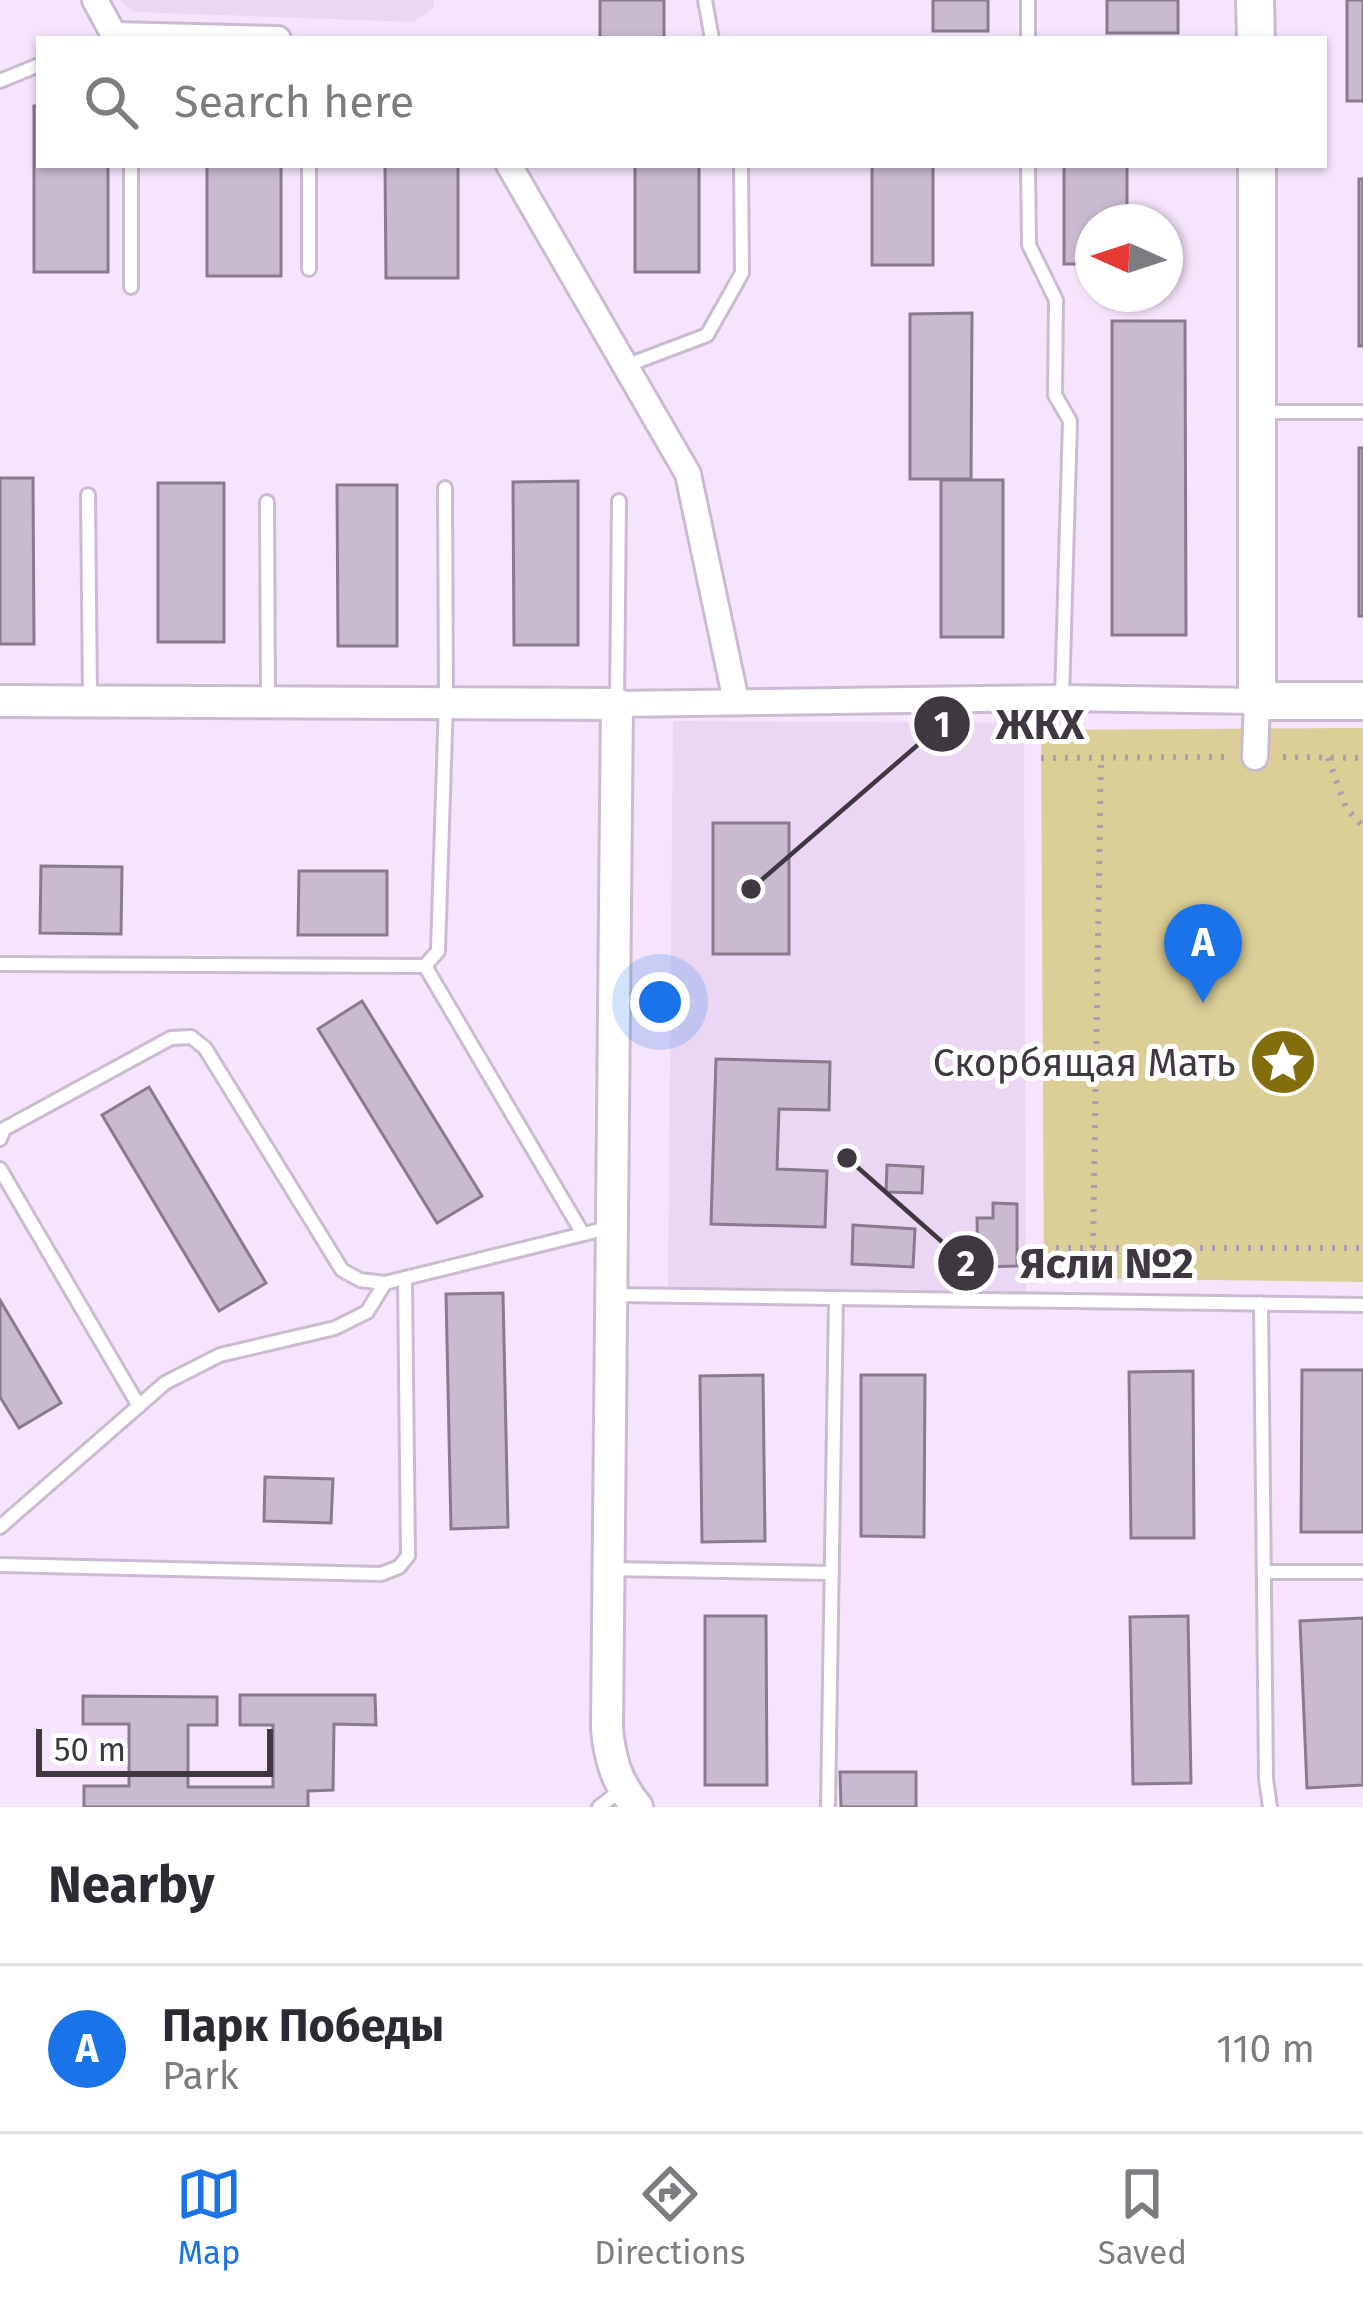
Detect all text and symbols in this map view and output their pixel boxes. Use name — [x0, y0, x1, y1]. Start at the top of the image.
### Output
search box — [36, 36, 1327, 168]
icon: search — [78, 69, 144, 135]
text: Search here — [174, 75, 414, 129]
north arrow — [1075, 204, 1183, 312]
callout: ЖКХ — [912, 685, 1108, 763]
text: ЖКХ — [995, 700, 1085, 750]
text: 1 — [934, 703, 950, 747]
pin: A — [1164, 904, 1242, 1003]
your location — [630, 972, 690, 1032]
place icon: Скорбящая Мать — [1248, 1027, 1318, 1097]
place label: Скорбящая Мать — [933, 1040, 1236, 1086]
callout: Ясли №2 — [936, 1224, 1218, 1302]
text: Ясли №2 — [1020, 1239, 1194, 1289]
text: 2 — [957, 1242, 975, 1286]
scale bar — [36, 1723, 273, 1776]
text: 50 m — [54, 1730, 126, 1770]
text: Nearby — [48, 1854, 214, 1916]
text: Парк Победы — [162, 1999, 444, 2053]
text: A — [75, 2026, 99, 2072]
text: 110 m — [1216, 2026, 1315, 2072]
text: Park — [162, 2053, 239, 2099]
tab: Map — [176, 2161, 242, 2273]
tab: Directions — [594, 2161, 746, 2273]
tab: Saved — [1098, 2161, 1187, 2273]

